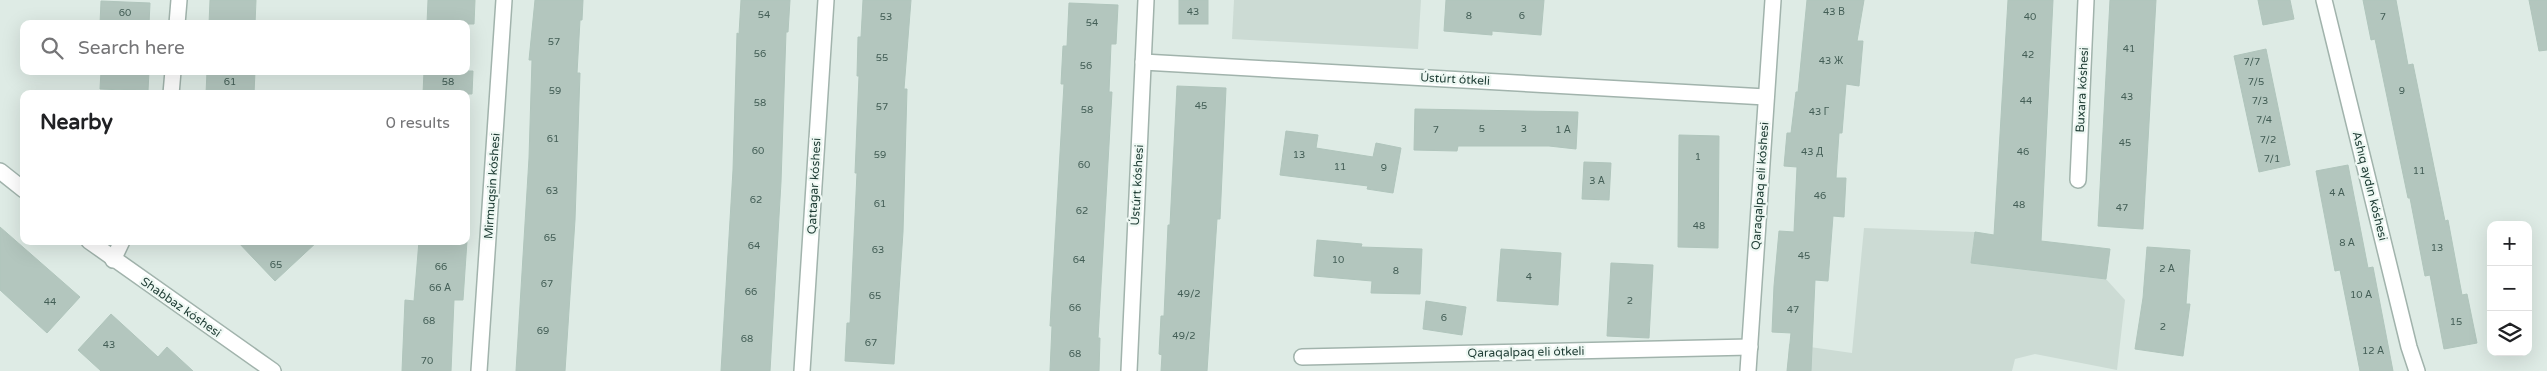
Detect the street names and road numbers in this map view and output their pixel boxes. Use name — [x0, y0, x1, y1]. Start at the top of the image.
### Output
street label: Buxara kóshesi — [2073, 47, 2091, 133]
street label: Ústúrt ótkeli — [1420, 70, 1490, 88]
street label: Qaraqalpaq eli kóshesi — [1749, 122, 1771, 250]
street label: Ashıq aydın kóshesi — [2350, 130, 2390, 242]
street label: Mirmuqsin kóshesi — [481, 132, 503, 240]
street label: Qattagar kóshesi — [804, 137, 824, 235]
street label: Ústúrt kóshesi — [1128, 144, 1146, 226]
street label: Shabbaz kóshesi — [138, 274, 224, 340]
street label: Qaraqalpaq eli ótkeli — [1467, 344, 1585, 360]

